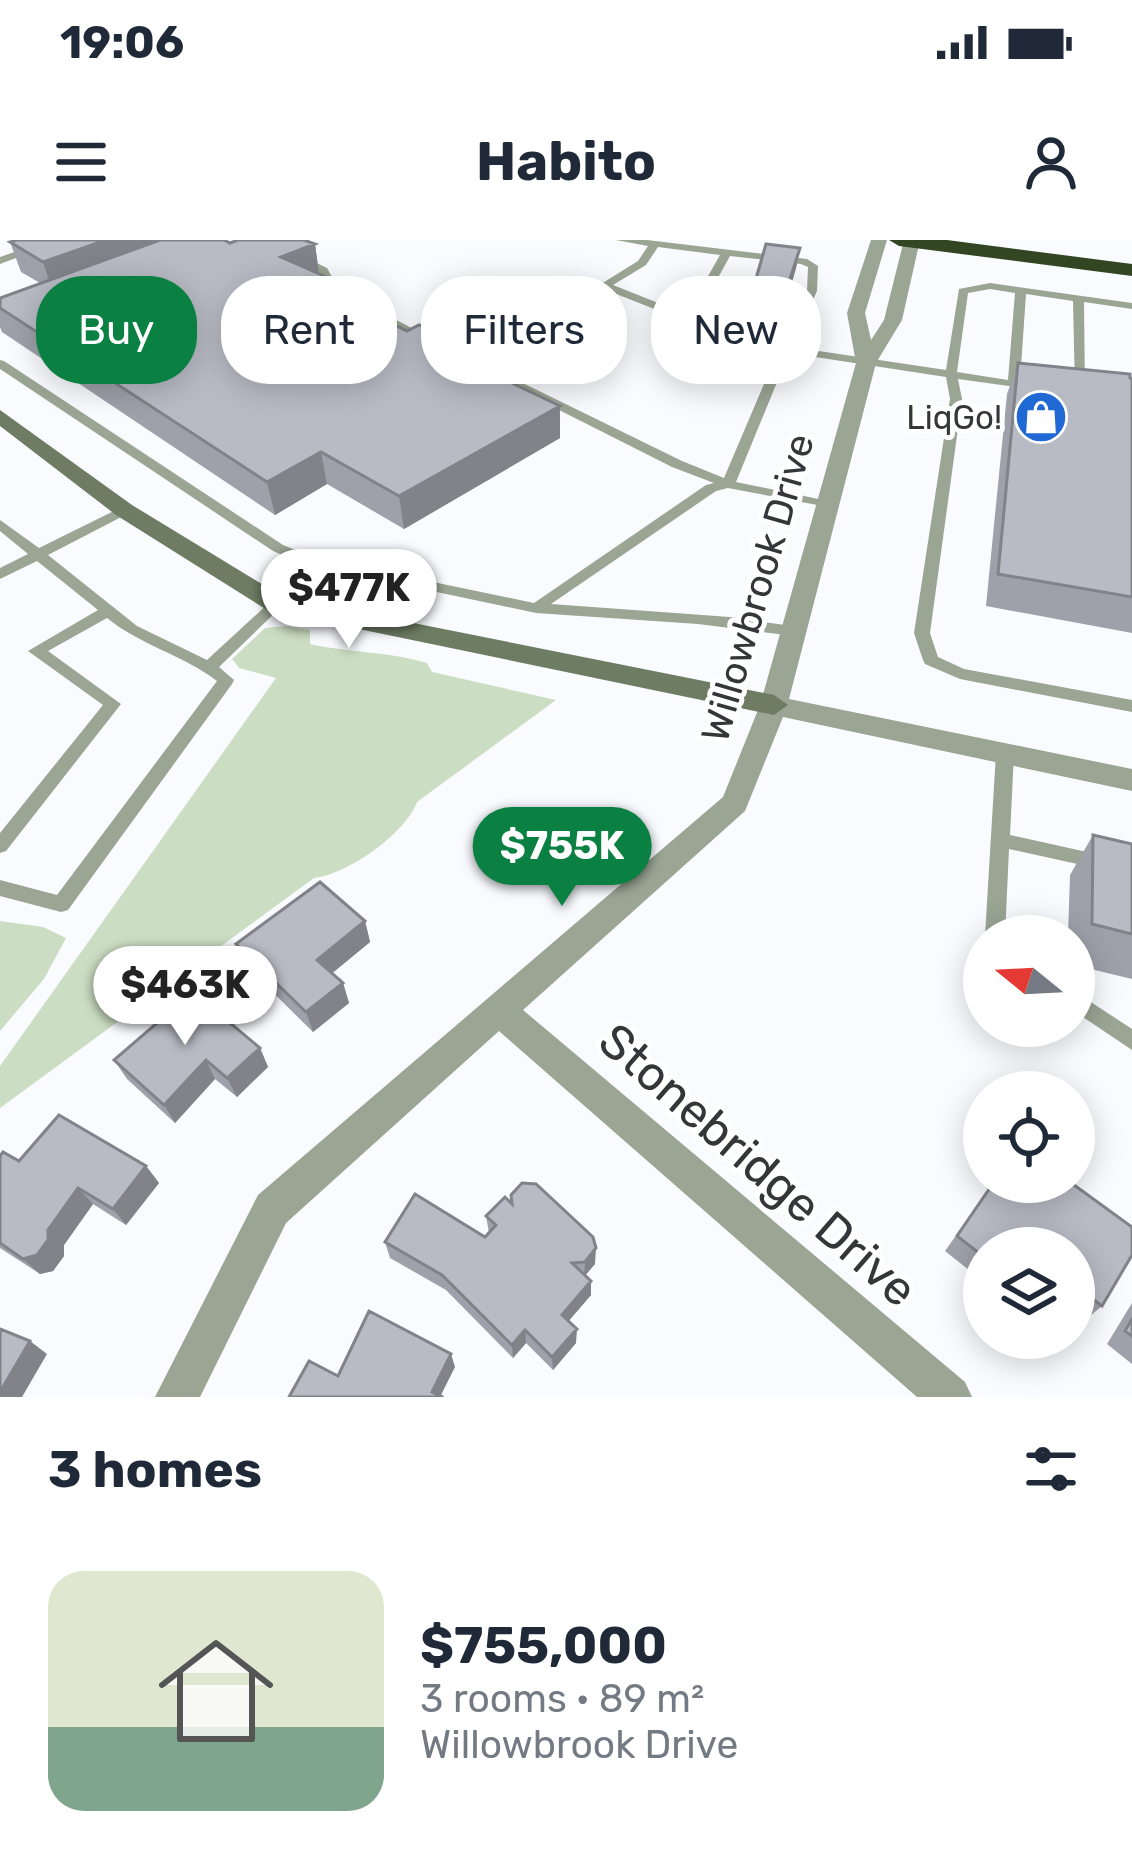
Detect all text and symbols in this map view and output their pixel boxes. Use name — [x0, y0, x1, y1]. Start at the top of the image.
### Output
text: 19:06 — [60, 16, 184, 69]
icon: menu — [48, 129, 114, 195]
icon: person — [1018, 129, 1084, 195]
text: Habito — [476, 130, 656, 194]
chip: Buy — [36, 276, 197, 384]
chip: Rent — [221, 276, 397, 384]
chip: Filters — [421, 276, 627, 384]
chip: New — [651, 276, 821, 384]
shop icon: LiqGo! — [1013, 389, 1069, 445]
place label: LiqGo! — [906, 398, 1002, 437]
street label: Willowbrook Drive — [692, 429, 824, 747]
pin: $477K — [265, 549, 433, 651]
text: $477K — [288, 565, 410, 611]
pin: $755K — [478, 807, 646, 909]
text: $755K — [500, 823, 624, 869]
north arrow — [963, 915, 1095, 1047]
map controls — [963, 915, 1095, 1359]
pin: $463K — [101, 946, 269, 1048]
text: $463K — [120, 962, 250, 1008]
street label: Stonebridge Drive — [588, 1012, 928, 1318]
button: locate — [963, 1071, 1095, 1203]
button: layers — [963, 1227, 1095, 1359]
icon: filters — [1018, 1436, 1084, 1502]
text: 3 homes — [48, 1439, 262, 1500]
text: $755,000 — [420, 1615, 667, 1676]
icon: home — [144, 1619, 288, 1763]
text: 3 rooms · 89 m² — [420, 1676, 704, 1722]
text: Willowbrook Drive — [420, 1722, 738, 1768]

